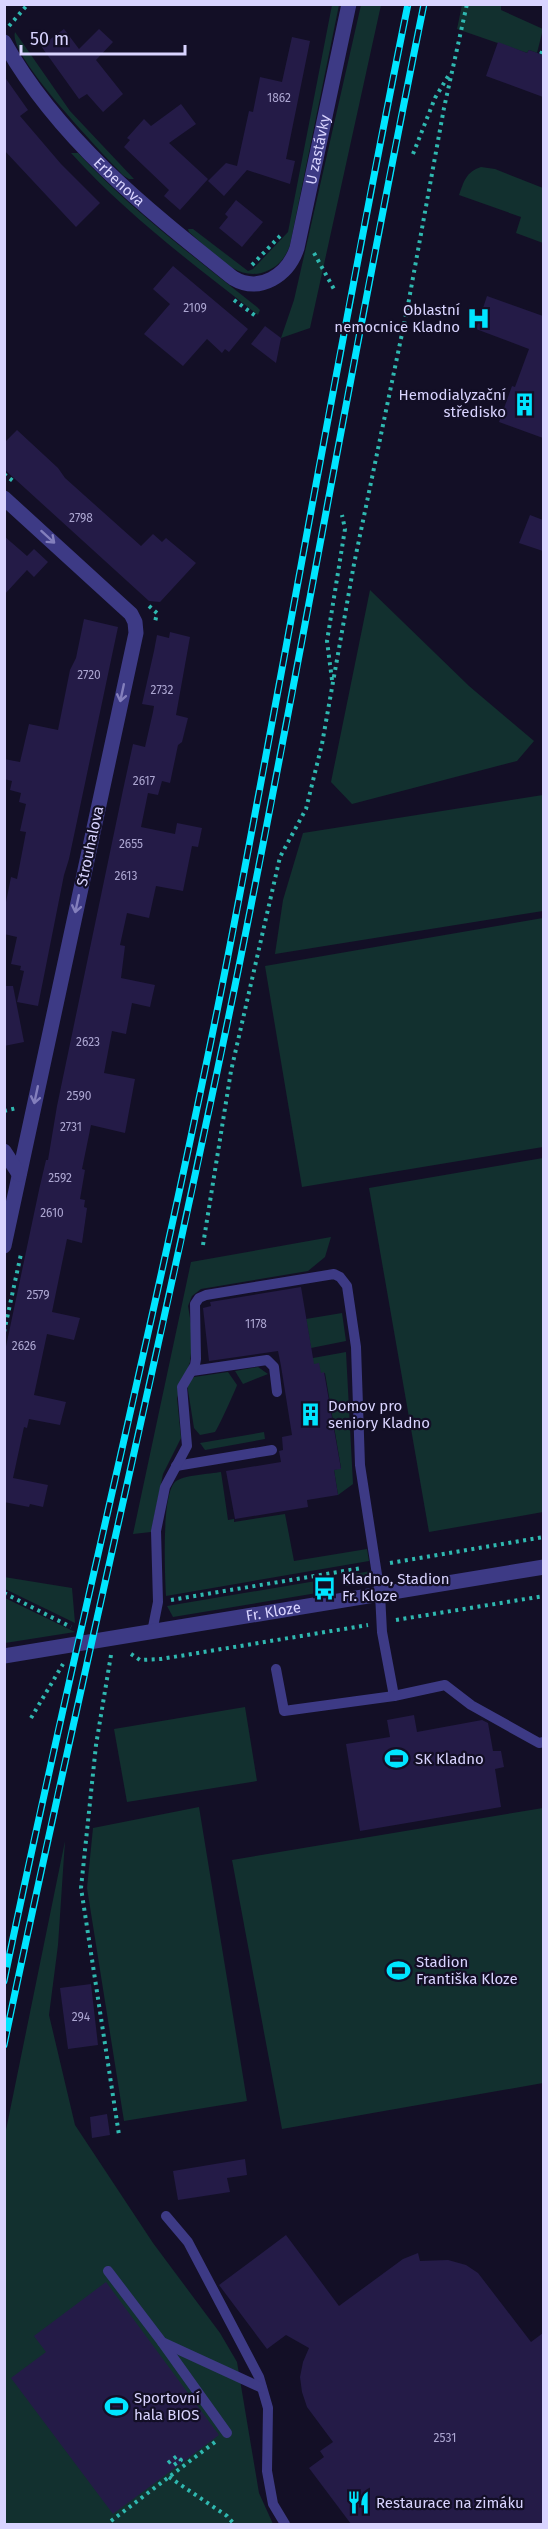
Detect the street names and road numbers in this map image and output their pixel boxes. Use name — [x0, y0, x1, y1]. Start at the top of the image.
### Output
street label: U zastávky — [302, 113, 334, 186]
street label: Erbenova — [90, 154, 148, 210]
street label: Strouhalova — [73, 804, 107, 888]
street label: Fr. Kloze — [245, 1598, 302, 1625]

